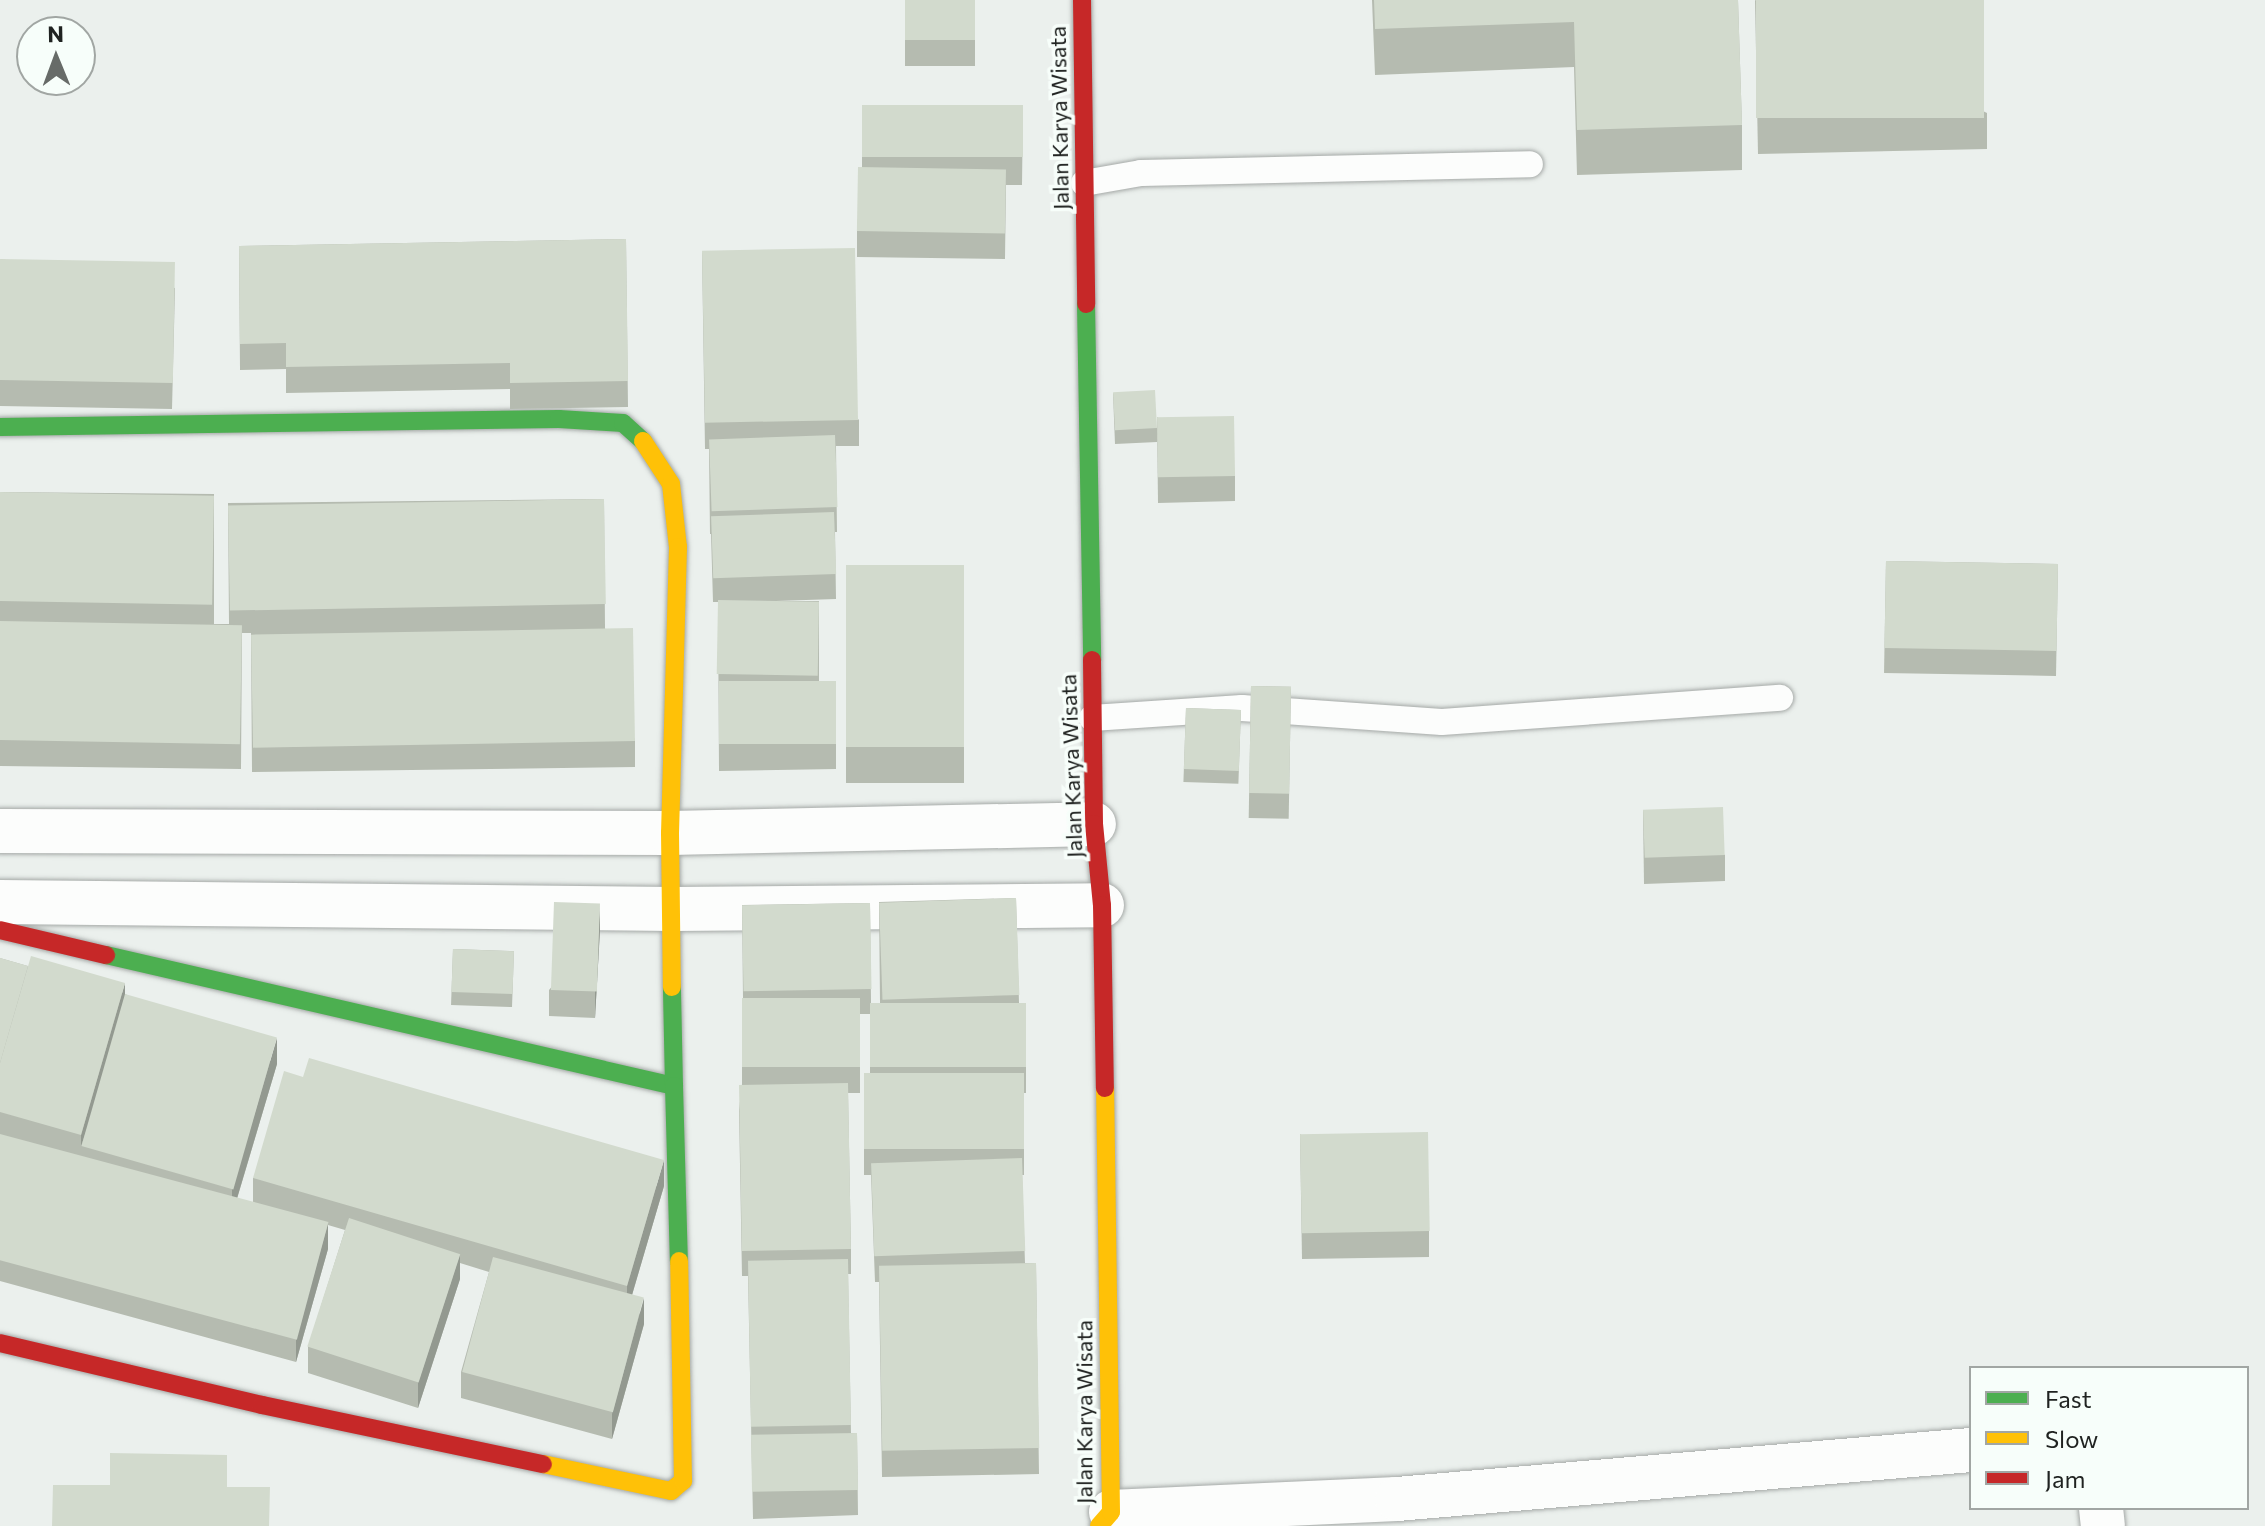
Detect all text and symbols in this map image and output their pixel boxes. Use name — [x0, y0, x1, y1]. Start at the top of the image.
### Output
north arrow — [16, 16, 96, 96]
text: N — [47, 20, 64, 47]
street label: Jalan Karya Wisata — [1044, 26, 1074, 210]
street label: Jalan Karya Wisata — [1055, 674, 1087, 858]
street label: Jalan Karya Wisata — [1071, 1320, 1097, 1504]
legend — [1969, 1366, 2249, 1510]
text: Fast — [2045, 1384, 2092, 1413]
text: Slow — [2045, 1424, 2098, 1453]
text: Jam — [2045, 1464, 2085, 1493]

